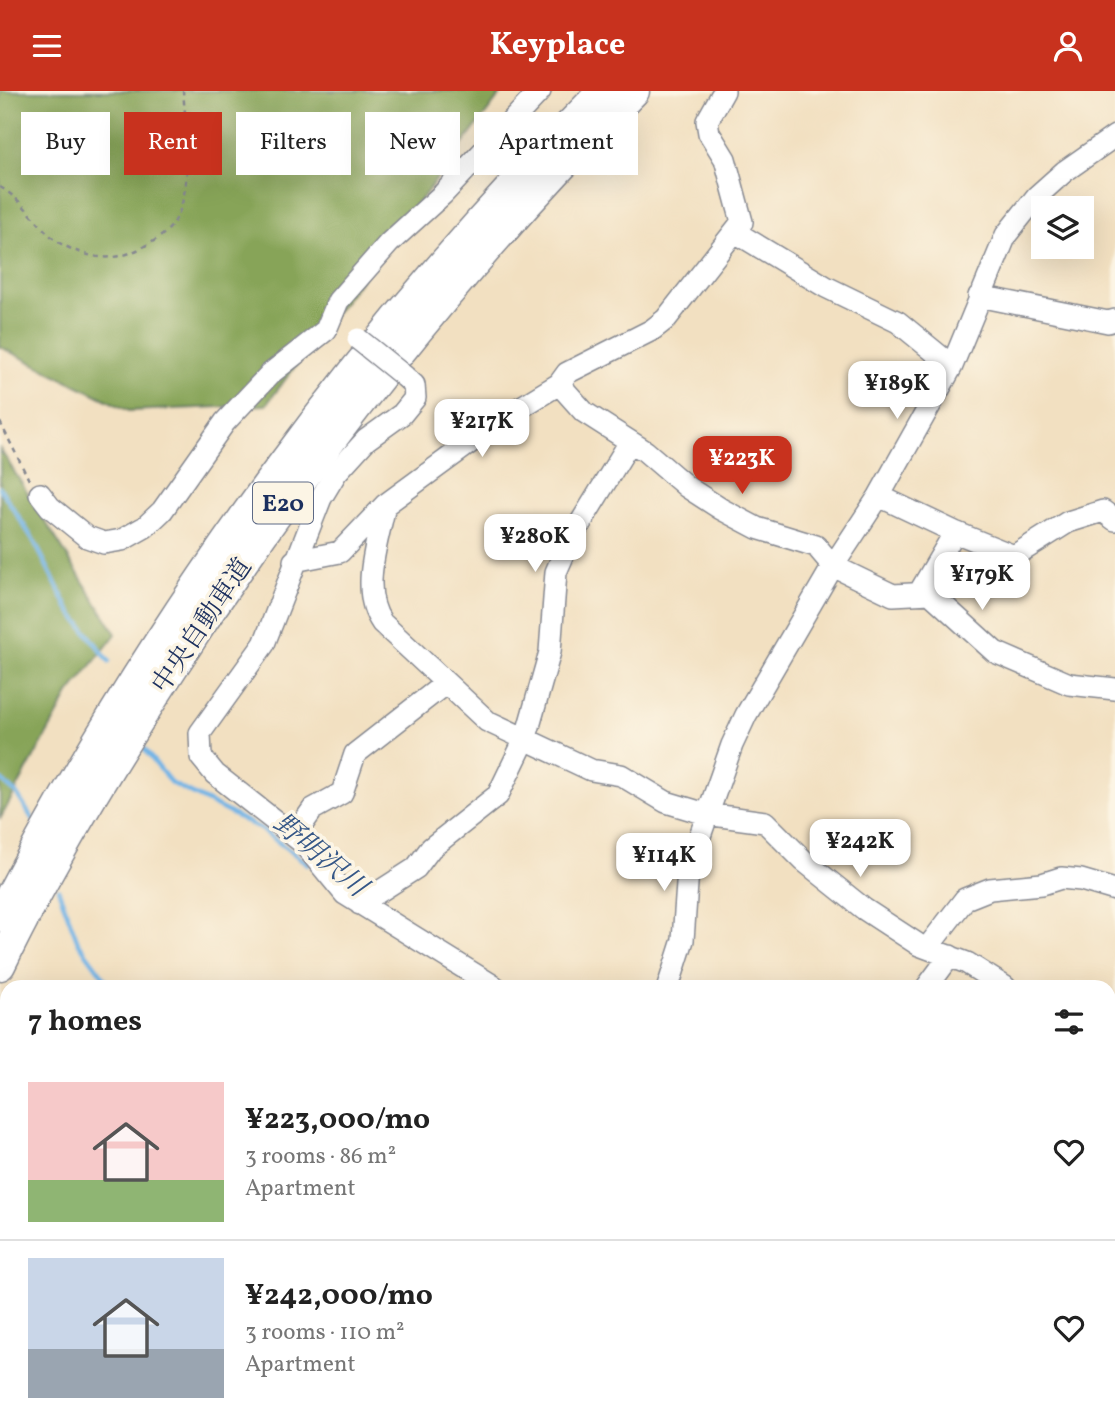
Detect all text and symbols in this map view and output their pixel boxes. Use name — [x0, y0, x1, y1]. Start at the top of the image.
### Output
text: Keyplace — [490, 24, 625, 68]
icon: menu — [28, 27, 66, 65]
icon: person — [1049, 27, 1087, 65]
chip: Buy — [21, 112, 110, 175]
chip: Rent — [124, 112, 222, 175]
chip: Filters — [236, 112, 351, 175]
chip: New — [365, 112, 460, 175]
chip: Apartment — [474, 112, 638, 175]
map controls — [1031, 196, 1094, 259]
button: layers — [1031, 196, 1094, 259]
pin: ¥189K — [848, 361, 946, 421]
text: ¥189K — [864, 368, 930, 400]
pin: ¥217K — [433, 399, 531, 459]
text: ¥217K — [450, 406, 514, 438]
pin: ¥223K — [693, 437, 791, 496]
text: ¥223K — [709, 443, 775, 475]
road number: E20 — [253, 482, 313, 523]
pin: ¥280K — [486, 515, 584, 574]
text: ¥280K — [500, 521, 570, 553]
street label: 中央自動車道 — [144, 551, 261, 701]
pin: ¥179K — [933, 553, 1031, 612]
text: ¥179K — [950, 559, 1014, 591]
water label: 野明沢川 — [264, 805, 377, 909]
pin: ¥242K — [811, 819, 909, 879]
text: ¥242K — [826, 826, 894, 858]
pin: ¥114K — [615, 833, 713, 893]
text: ¥114K — [632, 840, 696, 872]
text: 7 homes — [28, 1001, 142, 1043]
icon: filters — [1050, 1003, 1088, 1041]
text: ¥223,000/mo — [245, 1099, 430, 1141]
icon: home — [84, 1110, 168, 1194]
icon: heart — [1050, 1133, 1088, 1171]
text: 3 rooms · 86 m² — [245, 1141, 396, 1173]
text: Apartment — [245, 1173, 356, 1205]
text: ¥242,000/mo — [245, 1275, 433, 1317]
icon: home — [84, 1286, 168, 1370]
icon: heart — [1050, 1309, 1088, 1347]
text: 3 rooms · 110 m² — [245, 1317, 405, 1349]
text: Apartment — [245, 1349, 356, 1381]

